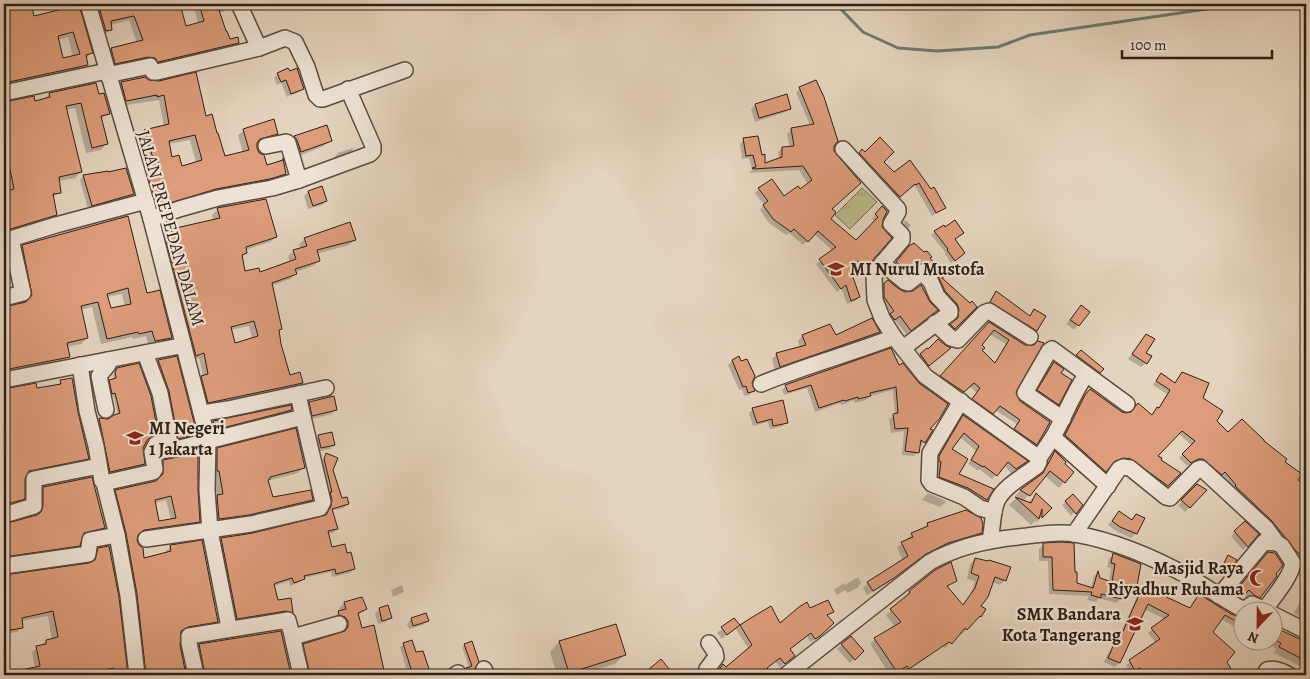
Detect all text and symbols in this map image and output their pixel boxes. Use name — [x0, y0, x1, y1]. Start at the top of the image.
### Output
scale bar — [1122, 28, 1272, 60]
text: 100 m — [1130, 35, 1167, 55]
street label: JALAN PREPEDAN DALAM — [132, 127, 210, 329]
place label: MI Nurul Mustofa — [850, 257, 985, 281]
school or university icon: MI Nurul Mustofa — [826, 259, 846, 279]
place label: MI Negeri 1 Jakarta — [149, 416, 225, 461]
school or university icon: MI Negeri 1 Jakarta — [125, 428, 145, 448]
place label: Masjid Raya Riyadhur Ruhama — [1107, 556, 1244, 601]
mosque icon: Masjid Raya Riyadhur Ruhama — [1248, 568, 1268, 588]
place label: SMK Bandara Kota Tangerang — [1002, 602, 1122, 647]
north arrow — [1232, 602, 1282, 652]
school or university icon: SMK Bandara Kota Tangerang — [1125, 614, 1145, 634]
text: N — [1245, 627, 1262, 648]

